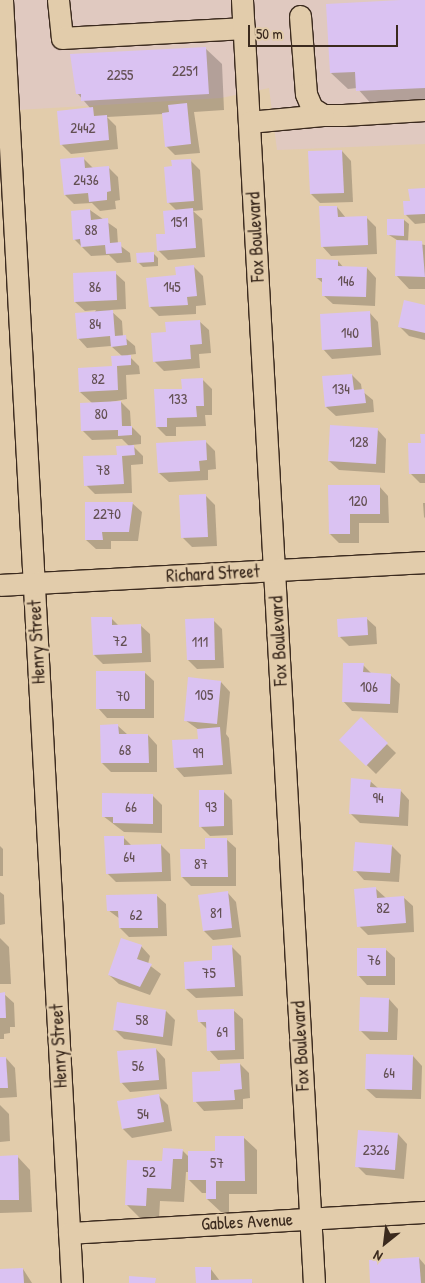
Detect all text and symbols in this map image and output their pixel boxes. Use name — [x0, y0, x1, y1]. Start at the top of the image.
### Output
scale bar — [250, 15, 400, 47]
text: 50 m — [256, 23, 283, 44]
house number: 2251 — [172, 62, 198, 80]
house number: 2255 — [107, 66, 133, 84]
house number: 2442 — [70, 119, 96, 137]
house number: 2436 — [73, 171, 99, 189]
street label: Fox Boulevard — [243, 192, 269, 282]
house number: 151 — [170, 213, 188, 231]
house number: 88 — [85, 221, 97, 239]
house number: 146 — [337, 272, 355, 290]
house number: 86 — [89, 278, 101, 296]
house number: 145 — [163, 278, 181, 296]
house number: 84 — [89, 315, 101, 333]
house number: 140 — [341, 324, 359, 342]
house number: 82 — [91, 370, 105, 388]
house number: 134 — [332, 380, 350, 398]
house number: 133 — [169, 390, 187, 408]
house number: 80 — [94, 405, 108, 423]
house number: 128 — [350, 433, 368, 451]
house number: 78 — [96, 461, 110, 479]
house number: 120 — [348, 492, 368, 510]
house number: 2270 — [93, 505, 121, 523]
street label: Richard Street — [166, 561, 260, 587]
street label: Fox Boulevard — [266, 596, 292, 686]
street label: Henry Street — [24, 599, 50, 685]
house number: 72 — [113, 632, 127, 650]
house number: 111 — [192, 633, 208, 651]
house number: 106 — [360, 678, 378, 696]
house number: 105 — [195, 686, 213, 704]
house number: 70 — [116, 687, 130, 705]
house number: 68 — [119, 741, 131, 759]
house number: 99 — [192, 744, 204, 762]
house number: 94 — [372, 789, 384, 807]
house number: 66 — [125, 798, 137, 816]
house number: 93 — [205, 798, 217, 816]
house number: 64 — [123, 848, 135, 866]
house number: 87 — [194, 855, 208, 873]
house number: 82 — [376, 899, 390, 917]
house number: 81 — [210, 904, 222, 922]
house number: 62 — [129, 906, 143, 924]
house number: 76 — [367, 951, 381, 969]
house number: 75 — [202, 964, 216, 982]
street label: Fox Boulevard — [288, 1001, 314, 1091]
street label: Henry Street — [46, 1003, 72, 1089]
house number: 58 — [136, 1011, 148, 1029]
house number: 69 — [216, 1023, 228, 1041]
house number: 56 — [132, 1057, 144, 1075]
house number: 64 — [383, 1064, 395, 1082]
house number: 54 — [137, 1105, 149, 1123]
house number: 2326 — [363, 1141, 389, 1159]
house number: 57 — [210, 1154, 224, 1172]
house number: 52 — [142, 1163, 156, 1181]
street label: Gables Avenue — [201, 1209, 293, 1235]
north arrow — [360, 1218, 410, 1268]
text: N — [370, 1246, 385, 1267]

